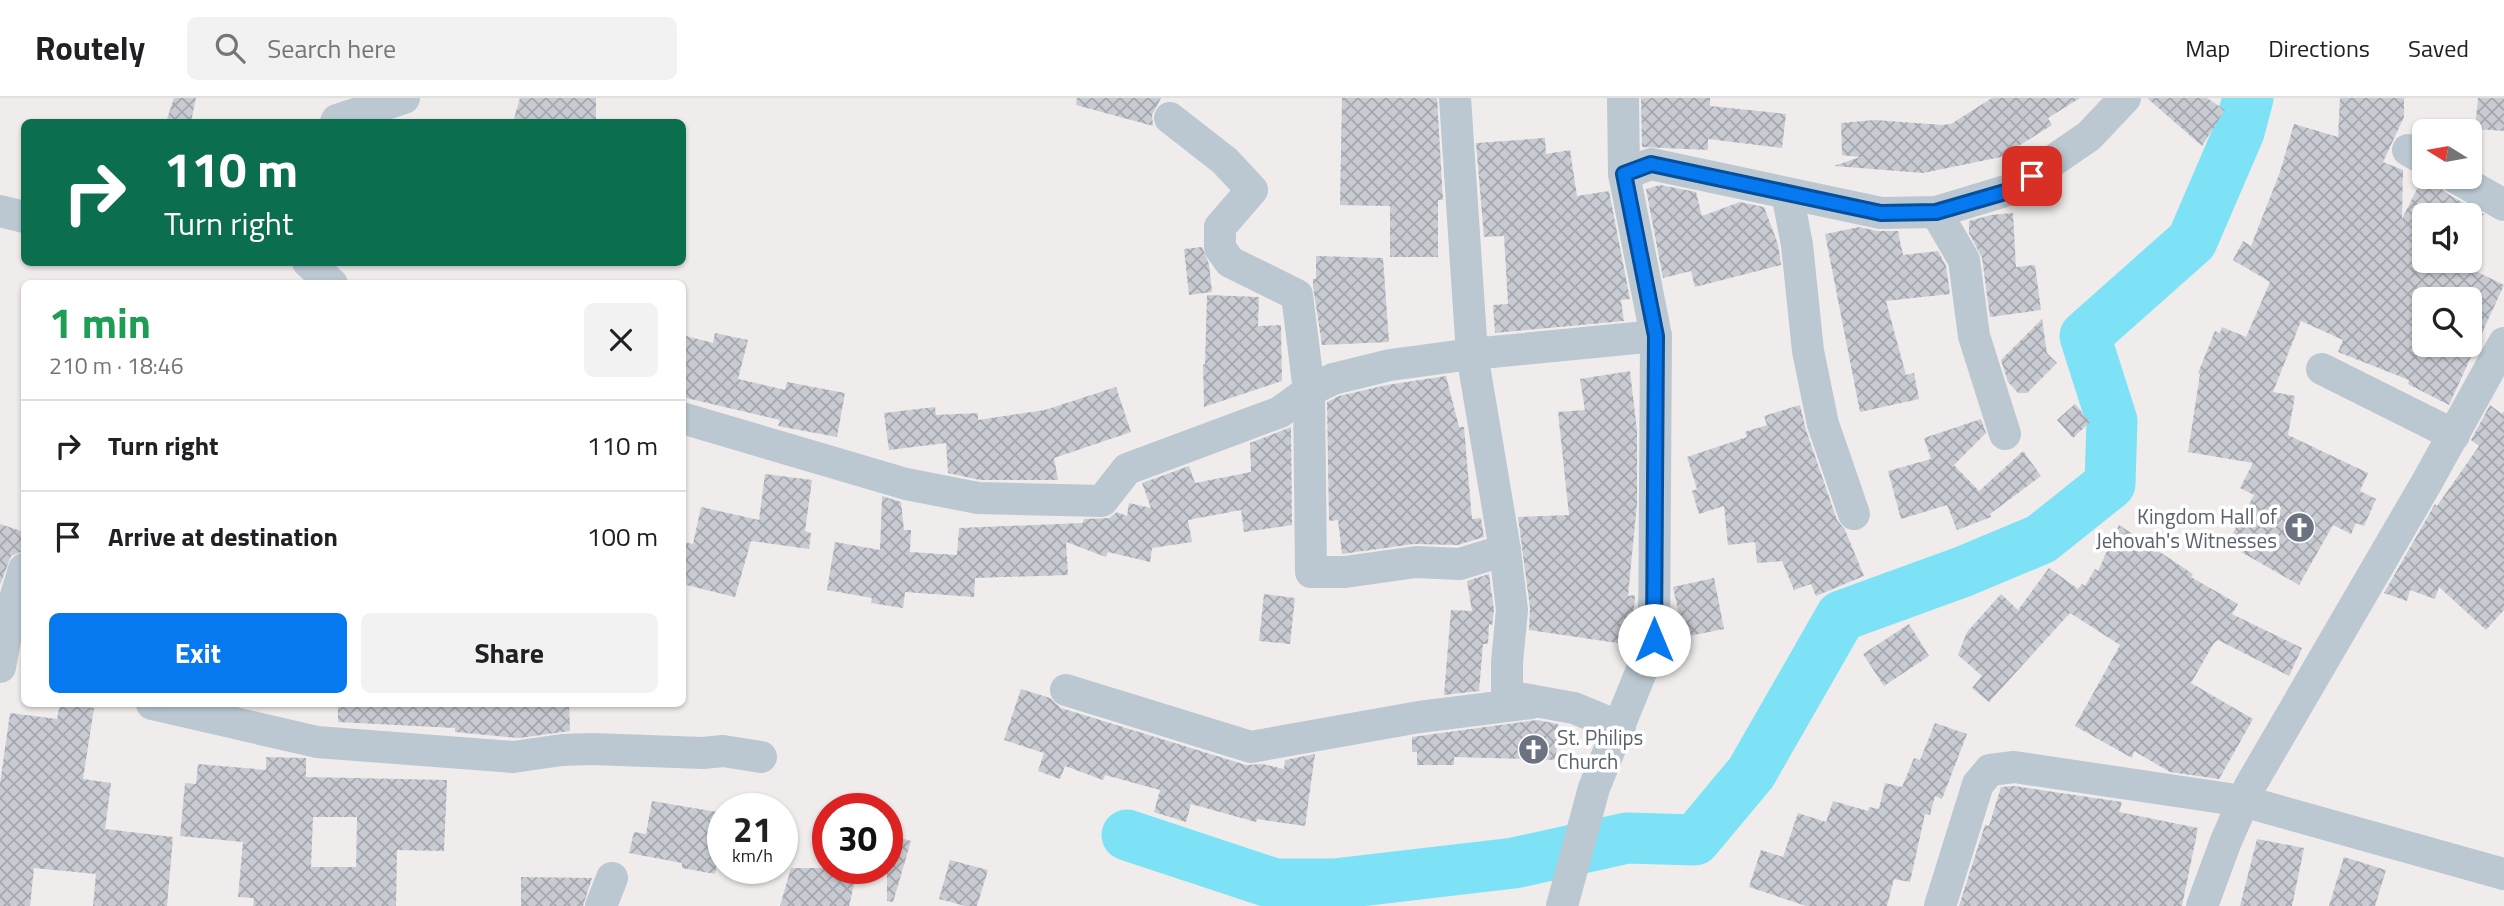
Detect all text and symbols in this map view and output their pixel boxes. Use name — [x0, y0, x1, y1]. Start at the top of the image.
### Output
search box — [187, 17, 677, 80]
text: Routely — [35, 23, 145, 73]
icon: search — [211, 29, 249, 67]
text: Search here — [267, 29, 396, 68]
text: Map — [2185, 30, 2230, 66]
text: Directions — [2268, 30, 2370, 66]
text: Saved — [2408, 30, 2469, 66]
north arrow — [2412, 119, 2482, 189]
map controls — [2412, 119, 2482, 357]
text: 110 m — [164, 131, 298, 206]
pin — [2002, 146, 2062, 206]
icon: right — [49, 147, 140, 238]
icon: arrive — [2013, 157, 2051, 195]
text: Turn right — [164, 199, 293, 247]
button: sound — [2412, 203, 2482, 273]
button: search — [2412, 287, 2482, 357]
text: 1 min — [49, 290, 151, 354]
button: close — [584, 303, 658, 377]
text: 210 m · 18:46 — [49, 348, 184, 383]
text: Turn right — [108, 426, 219, 465]
text: 110 m — [587, 426, 658, 465]
icon: right — [49, 427, 87, 465]
place label: Kingdom Hall of Jehovah's Witnesses — [2096, 500, 2277, 556]
church icon: Kingdom Hall of Jehovah's Witnesses — [2283, 511, 2317, 545]
text: Arrive at destination — [108, 517, 338, 556]
text: 100 m — [587, 517, 658, 556]
icon: arrive — [49, 518, 87, 556]
position arrow — [1617, 603, 1691, 677]
button: Exit — [49, 613, 347, 693]
button: Share — [361, 613, 658, 693]
place label: St. Philips Church — [1557, 721, 1643, 777]
church icon: St. Philips Church — [1517, 732, 1551, 766]
speed limit sign: 30 — [812, 793, 903, 884]
text: 21 — [733, 802, 772, 856]
text: km/h — [732, 842, 773, 869]

